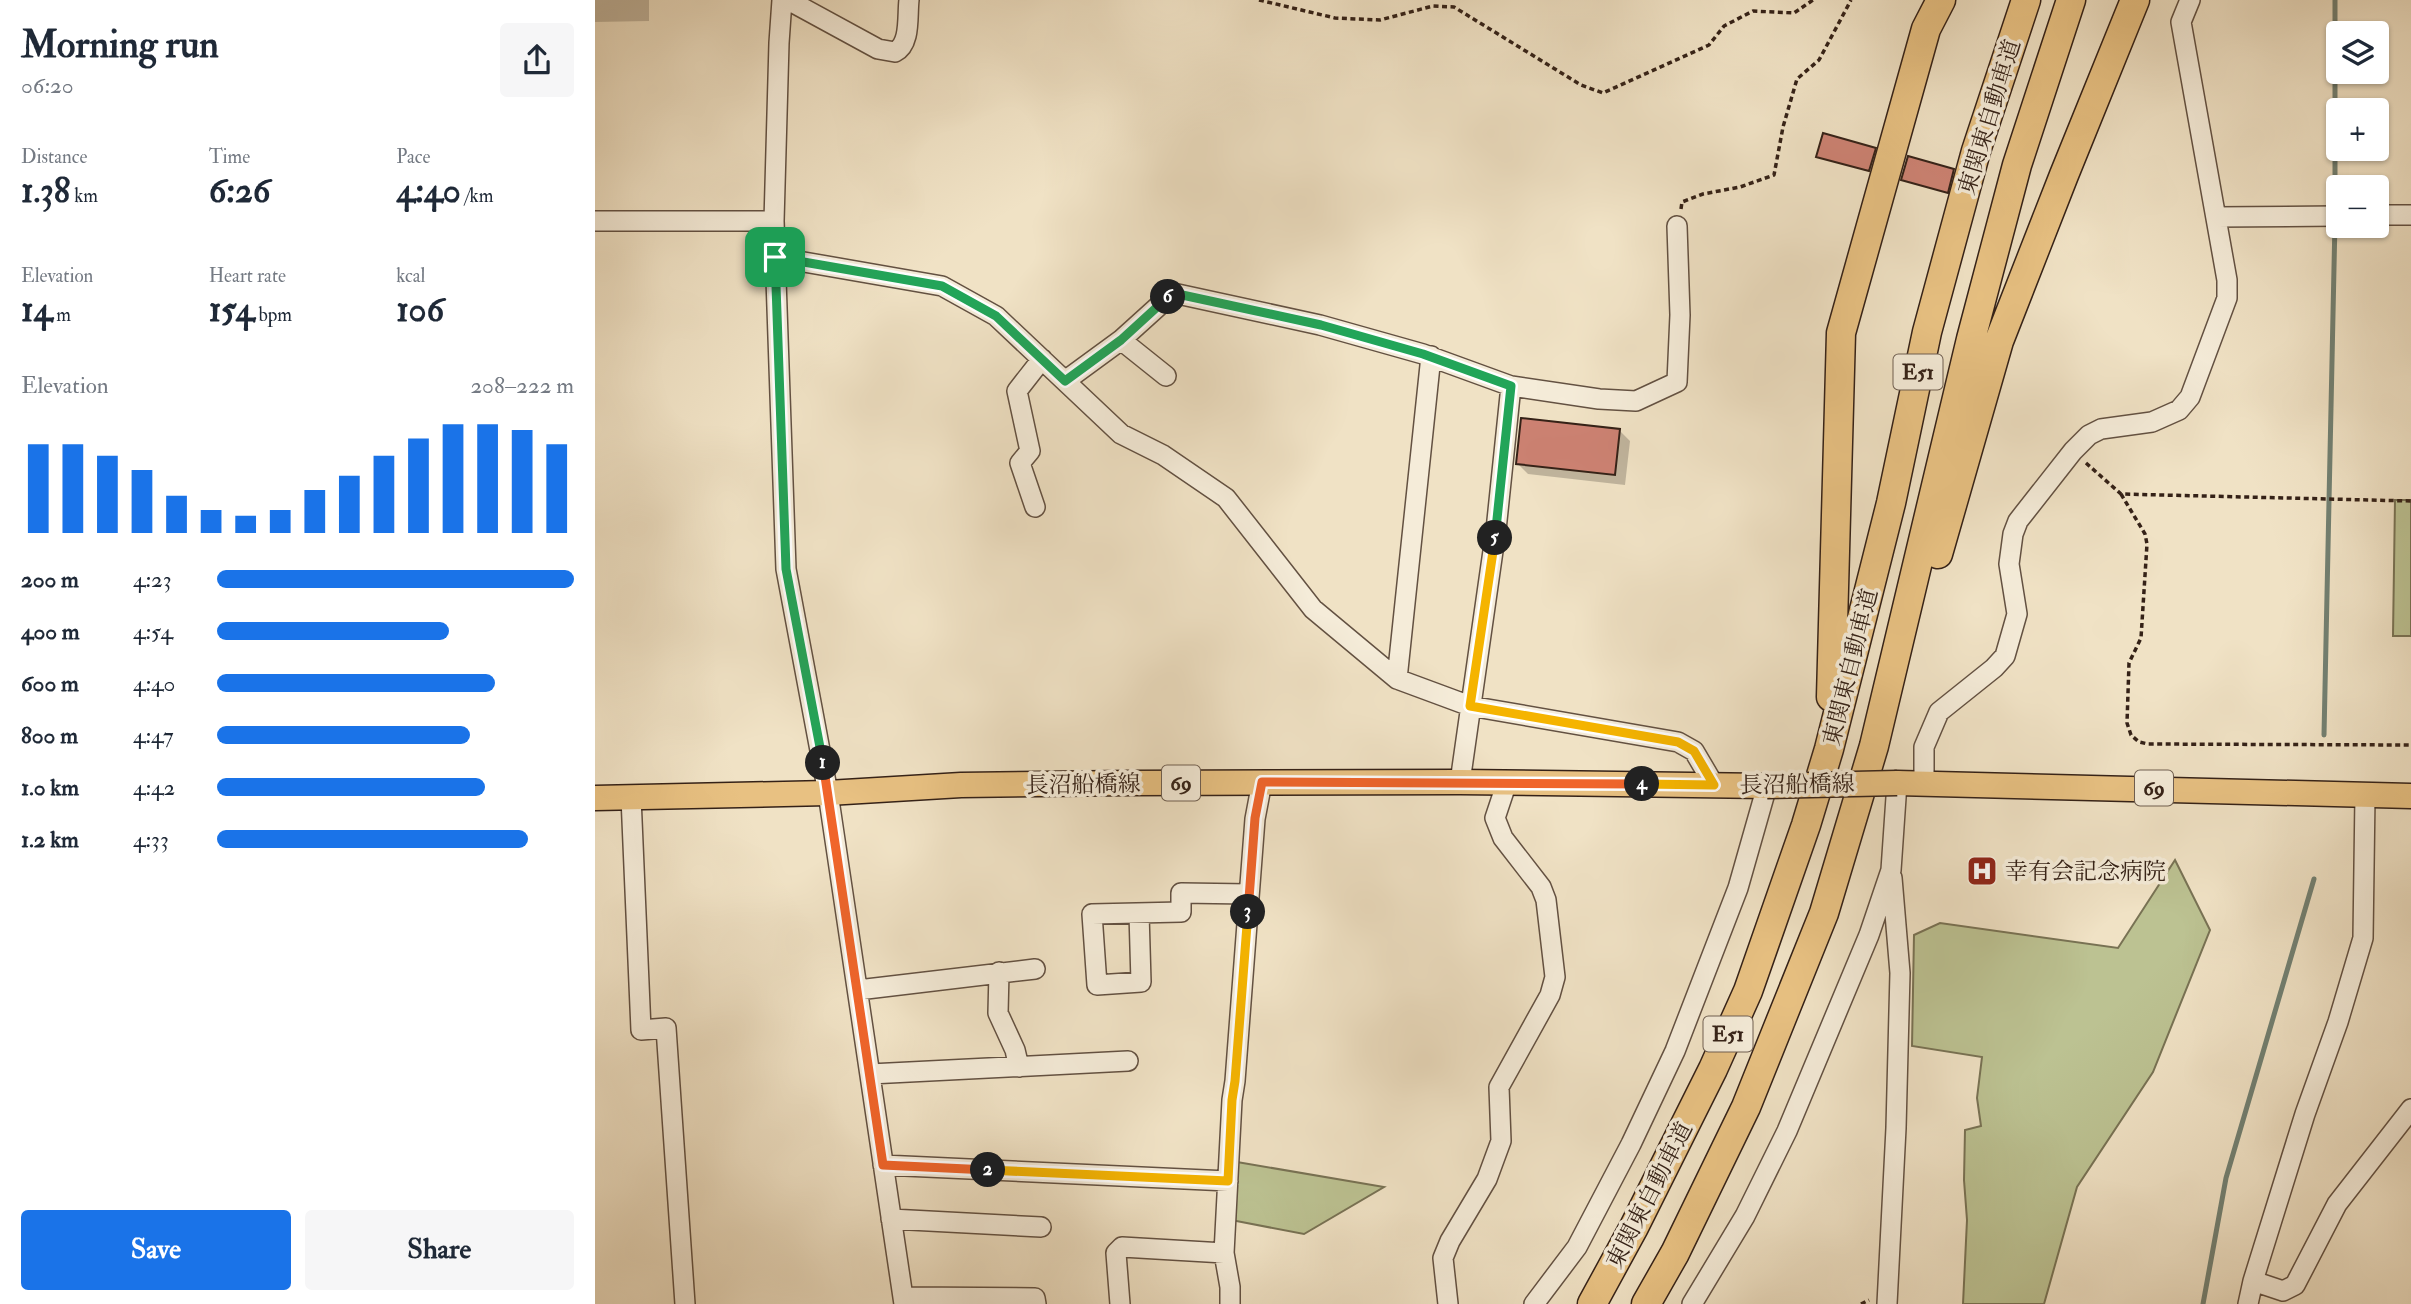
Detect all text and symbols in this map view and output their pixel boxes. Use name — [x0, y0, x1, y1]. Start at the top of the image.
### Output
text: Morning run — [21, 21, 219, 69]
map controls — [2326, 21, 2389, 238]
button: layers — [2326, 21, 2389, 84]
button: share — [500, 23, 574, 97]
street label: 東関東自動車道 — [1952, 36, 2027, 198]
text: 06:20 — [21, 71, 74, 100]
button: + — [2326, 98, 2389, 161]
text: Distance — [21, 145, 87, 169]
text: Time — [209, 145, 250, 169]
text: Pace — [396, 145, 430, 169]
text: 1.38 — [21, 169, 70, 213]
text: 6:26 — [209, 169, 270, 213]
text: 4:40 — [396, 169, 461, 213]
button: − — [2326, 175, 2389, 238]
text: km — [70, 184, 98, 208]
text: /km — [461, 184, 493, 208]
pin — [745, 227, 805, 287]
icon: arrive — [756, 238, 794, 276]
text: Elevation — [21, 264, 93, 288]
text: Heart rate — [209, 264, 286, 288]
text: kcal — [396, 264, 425, 288]
pin: 6 — [1151, 280, 1185, 314]
text: 6 — [1163, 284, 1172, 308]
text: 14 — [21, 288, 52, 332]
text: 154 — [209, 288, 254, 332]
text: 106 — [396, 288, 444, 332]
text: m — [52, 303, 71, 327]
text: bpm — [254, 303, 292, 327]
road number: E51 — [1893, 354, 1943, 390]
text: Elevation — [21, 371, 109, 400]
text: 208–222 m — [470, 371, 574, 400]
pin: 5 — [1478, 520, 1513, 556]
text: 5 — [1490, 525, 1499, 549]
text: 200 m — [21, 565, 79, 594]
text: 4:23 — [133, 565, 172, 594]
street label: 東関東自動車道 — [1817, 586, 1884, 749]
text: 400 m — [21, 617, 80, 646]
text: 4:54 — [133, 617, 173, 646]
text: 600 m — [21, 669, 79, 698]
text: 4:40 — [133, 669, 175, 698]
text: 800 m — [21, 721, 78, 750]
text: 4:47 — [133, 721, 174, 750]
pin: 1 — [805, 746, 841, 780]
text: 1 — [819, 750, 826, 774]
road number: 69 — [1162, 766, 1200, 800]
pin: 4 — [1625, 766, 1659, 802]
street label: 長沼船橋線 — [1025, 769, 1141, 800]
street label: 長沼船橋線 — [1739, 769, 1855, 800]
road number: 69 — [2135, 770, 2173, 806]
text: 4 — [1636, 771, 1647, 795]
text: 1.0 km — [21, 773, 79, 802]
text: 4:42 — [133, 773, 175, 802]
text: 1.2 km — [21, 825, 79, 854]
text: 4:33 — [133, 825, 169, 854]
hospital icon: 幸有会記念病院 — [1965, 854, 1999, 888]
place label: 幸有会記念病院 — [2005, 857, 2166, 886]
pin: 3 — [1231, 894, 1265, 930]
text: 3 — [1244, 899, 1251, 923]
road number: E51 — [1703, 1016, 1753, 1052]
street label: 東関東自動車道 — [1600, 1117, 1699, 1274]
pin: 2 — [971, 1152, 1005, 1188]
text: 2 — [983, 1157, 992, 1181]
button: Save — [21, 1210, 291, 1290]
button: Share — [305, 1210, 574, 1290]

